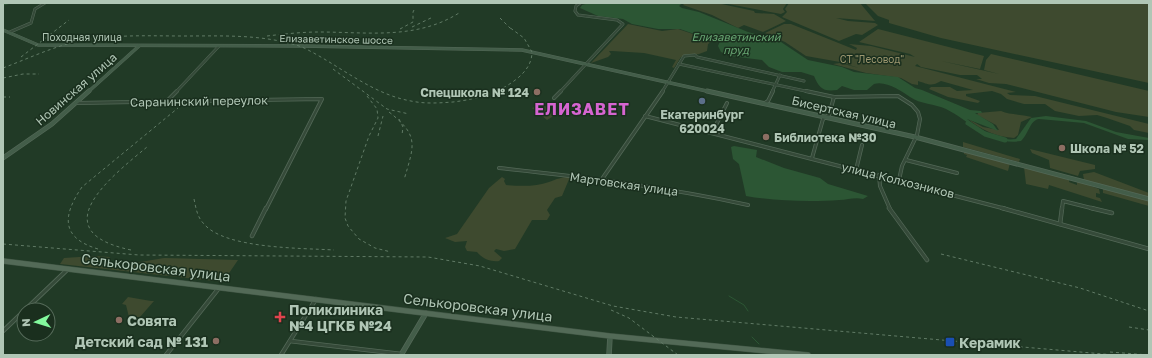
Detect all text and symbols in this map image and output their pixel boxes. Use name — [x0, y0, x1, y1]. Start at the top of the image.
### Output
water label: Елизаветинский пруд — [692, 30, 782, 57]
street label: Походная улица — [42, 31, 122, 43]
street label: Елизаветинское шоссе — [279, 32, 393, 46]
street label: Новинская улица — [32, 50, 120, 128]
park label: СТ "Лесовод" — [840, 53, 904, 65]
place label: Спецшкола № 124 — [420, 85, 529, 100]
marker: Спецшкола № 124 — [532, 87, 542, 97]
street label: Саранинский переулок — [130, 92, 268, 110]
street label: Бисертская улица — [790, 93, 898, 131]
marker: Екатеринбург 620024 — [697, 96, 707, 106]
district label: ЕЛИЗАВЕТ — [534, 99, 630, 119]
place label: Екатеринбург 620024 — [660, 107, 744, 136]
place label: Библиотека №30 — [774, 130, 877, 145]
marker: Библиотека №30 — [761, 132, 771, 142]
place label: Школа № 52 — [1070, 141, 1144, 156]
marker: Школа № 52 — [1057, 143, 1067, 153]
street label: улица Колхозников — [840, 159, 956, 201]
street label: Мартовская улица — [569, 169, 679, 199]
street label: Селькоровская улица — [80, 249, 232, 285]
street label: Селькоровская улица — [402, 289, 554, 325]
place label: Поликлиника №4 ЦГКБ №24 — [289, 301, 392, 334]
north arrow — [16, 302, 56, 342]
marker: Поликлиника №4 ЦГКБ №24 — [274, 311, 286, 323]
place label: Совята — [127, 312, 177, 329]
marker: Совята — [114, 315, 124, 325]
text: N — [19, 318, 32, 327]
place label: Детский сад № 131 — [75, 333, 208, 350]
place label: Керамик — [959, 334, 1021, 351]
marker: Детский сад № 131 — [211, 336, 221, 346]
marker: Керамик — [944, 336, 956, 348]

